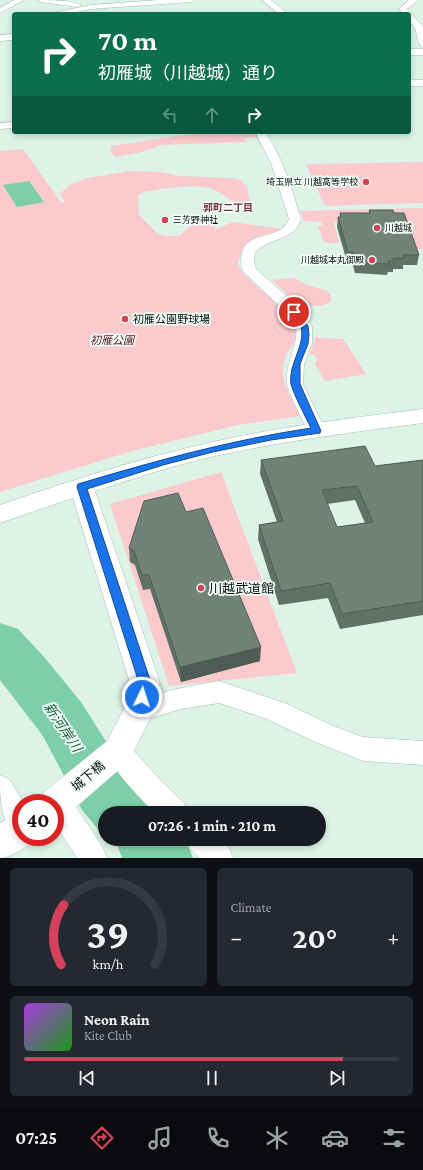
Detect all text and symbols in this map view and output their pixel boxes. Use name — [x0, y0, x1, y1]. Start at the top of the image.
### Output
text: 70 m — [98, 25, 157, 56]
icon: right — [32, 28, 84, 80]
text: 初雁城（川越城）通り — [98, 63, 278, 83]
icon: left — [159, 104, 181, 126]
icon: ahead — [201, 104, 223, 126]
icon: right — [243, 104, 265, 126]
place label: 埼玉県立 川越高等学校 — [266, 177, 358, 187]
marker: 埼玉県立 川越高等学校 — [361, 177, 371, 187]
district label: 郭町二丁目 — [203, 202, 253, 213]
marker: 三芳野神社 — [160, 215, 170, 225]
place label: 三芳野神社 — [173, 215, 218, 225]
marker: 川越城 — [372, 223, 382, 233]
place label: 川越城 — [385, 223, 412, 233]
place label: 川越城本丸御殿 — [301, 255, 364, 265]
marker: 川越城本丸御殿 — [367, 255, 377, 265]
pin — [277, 295, 311, 329]
icon: arrive — [283, 301, 305, 323]
place label: 初雁公園野球場 — [133, 313, 210, 325]
marker: 初雁公園野球場 — [120, 314, 130, 324]
park label: 初雁公園 — [90, 334, 136, 346]
place label: 川越武道館 — [209, 581, 274, 596]
marker: 川越武道館 — [196, 583, 206, 593]
position arrow — [121, 676, 163, 718]
water label: 新河岸川 — [41, 699, 86, 756]
street label: 城下橋 — [68, 758, 108, 794]
speed limit sign: 40 — [12, 794, 64, 846]
text: 07:26 · 1 min · 210 m — [148, 818, 276, 834]
text: Climate — [231, 900, 271, 915]
text: 39 — [87, 911, 130, 957]
text: 20° — [292, 921, 337, 954]
text: − — [231, 925, 242, 950]
text: + — [387, 925, 399, 950]
text: km/h — [93, 956, 124, 972]
text: Neon Rain — [84, 1012, 150, 1028]
text: Kite Club — [84, 1028, 132, 1043]
icon: previous — [76, 1067, 98, 1089]
icon: pause — [201, 1067, 223, 1089]
icon: next — [326, 1067, 348, 1089]
icon: directions — [88, 1124, 116, 1152]
icon: music — [146, 1124, 174, 1152]
icon: phone — [204, 1124, 232, 1152]
icon: climate — [263, 1124, 291, 1152]
icon: car — [321, 1124, 349, 1152]
icon: filters — [380, 1124, 408, 1152]
text: 07:25 — [15, 1128, 57, 1148]

